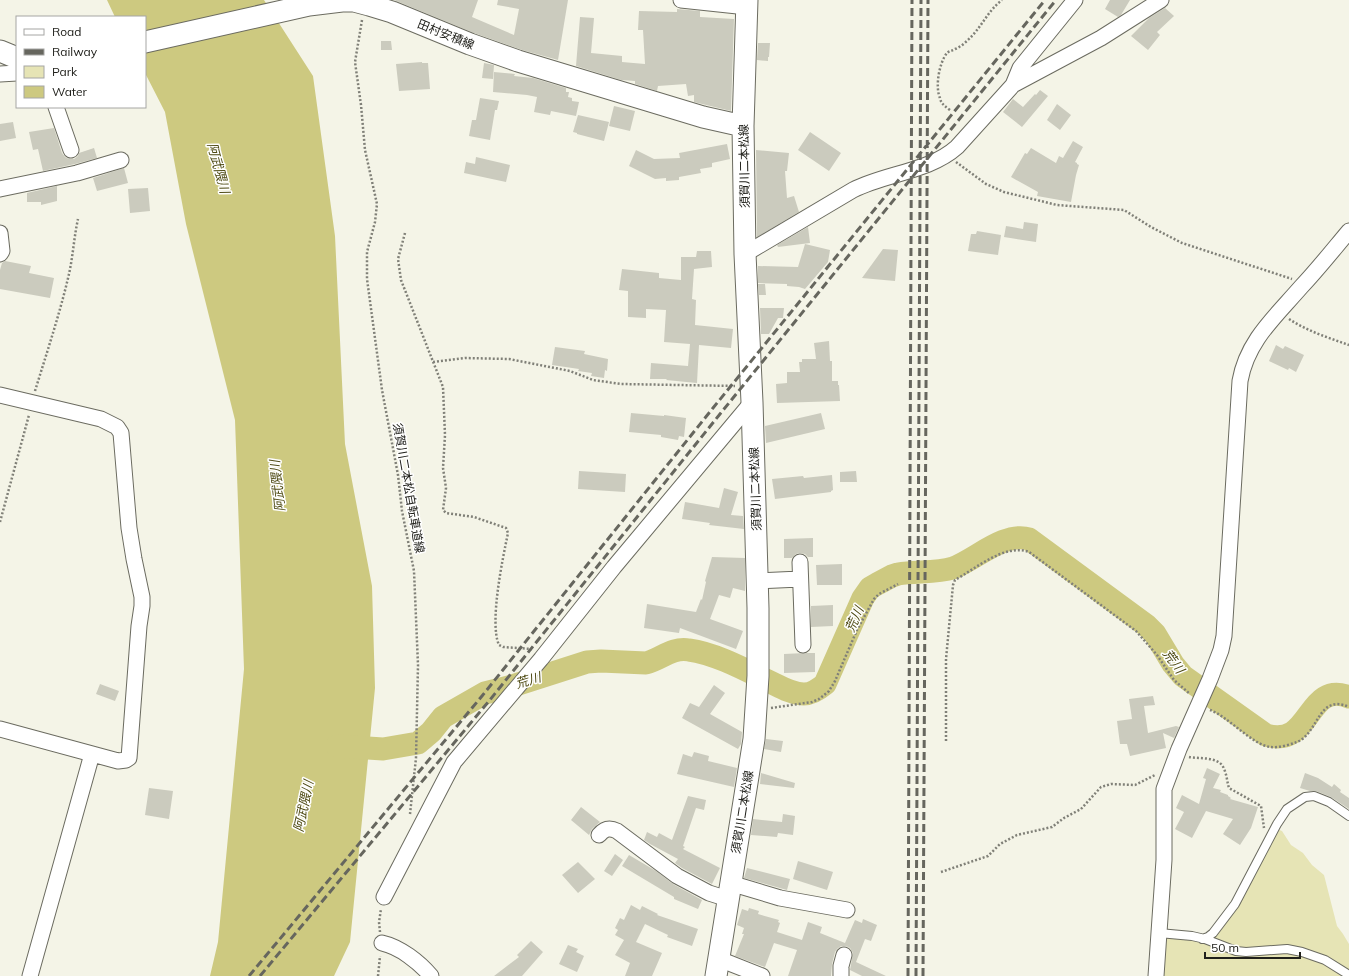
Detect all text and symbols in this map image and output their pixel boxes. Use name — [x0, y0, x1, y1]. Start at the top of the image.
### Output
legend — [16, 16, 146, 108]
street label: 田村安積線 — [415, 16, 477, 52]
text: Road — [52, 24, 81, 39]
text: Railway — [52, 44, 98, 59]
text: Park — [52, 64, 78, 79]
text: Water — [52, 84, 88, 99]
street label: 須賀川二本松線 — [736, 124, 752, 208]
water label: 阿武隈川 — [205, 141, 234, 197]
street label: 須賀川二本松自転車道線 — [390, 422, 428, 554]
street label: 須賀川二本松線 — [746, 447, 764, 531]
water label: 阿武隈川 — [266, 457, 288, 513]
water label: 荒川 — [841, 602, 867, 634]
water label: 荒川 — [1160, 646, 1189, 678]
water label: 荒川 — [513, 668, 545, 691]
street label: 須賀川二本松線 — [728, 769, 756, 855]
water label: 阿武隈川 — [290, 777, 317, 833]
scale bar — [1205, 934, 1300, 960]
text: 50 m — [1211, 940, 1239, 955]

